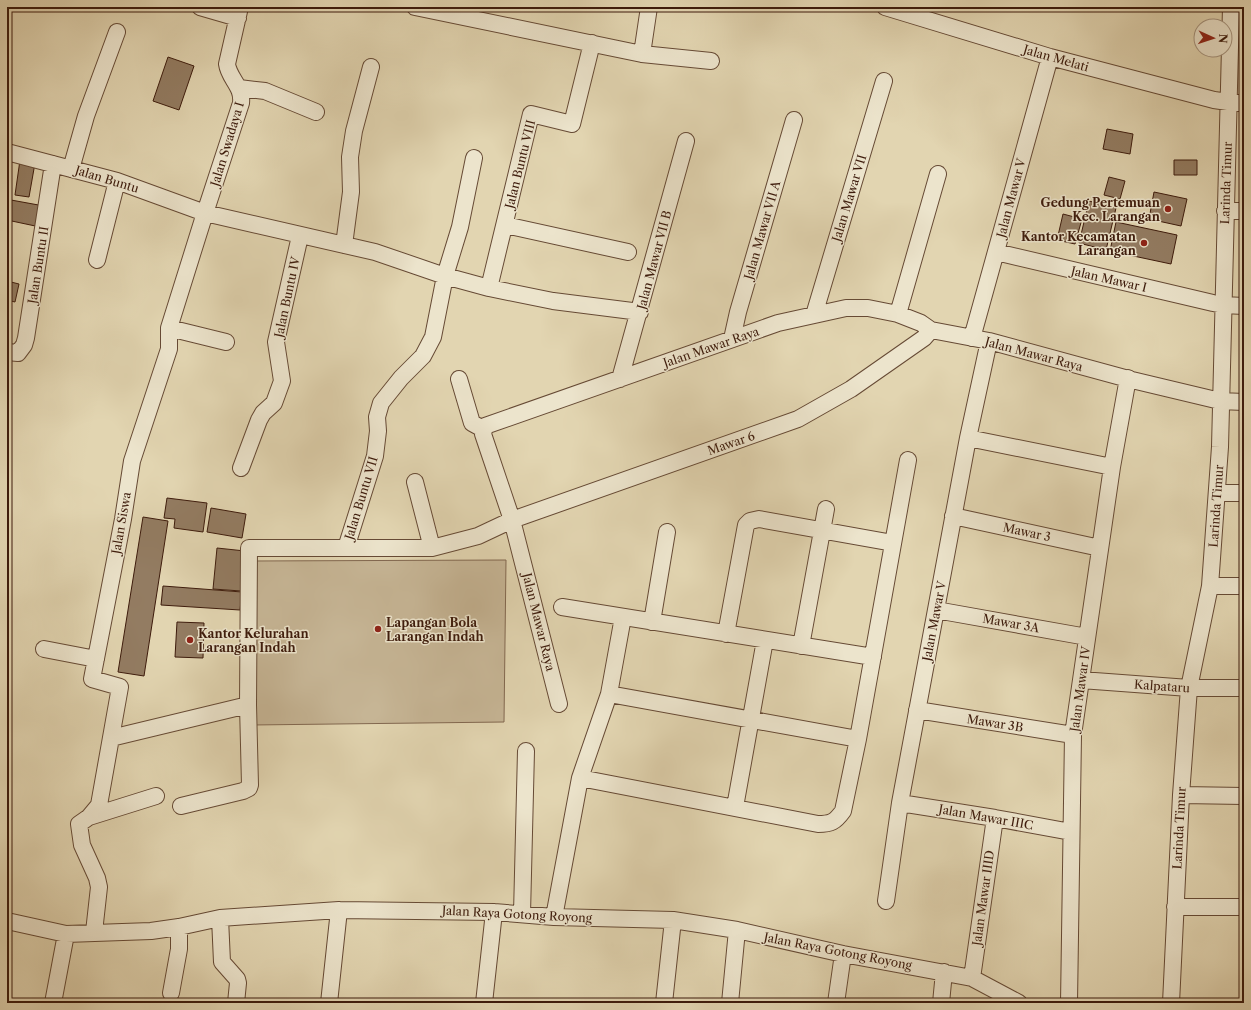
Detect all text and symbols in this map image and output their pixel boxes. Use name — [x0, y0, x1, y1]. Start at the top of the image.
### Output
north arrow — [1193, 18, 1233, 58]
text: N — [1216, 33, 1230, 44]
street label: Jalan Melati — [1020, 41, 1091, 75]
street label: Jalan Swadaya I — [206, 100, 247, 190]
street label: Jalan Buntu VIII — [501, 118, 538, 212]
street label: Larinda Timur — [1217, 141, 1235, 225]
street label: Jalan Mawar VII — [828, 153, 869, 245]
street label: Jalan Mawar V — [993, 157, 1029, 241]
street label: Jalan Buntu — [71, 162, 141, 196]
street label: Jalan Mawar VII A — [740, 178, 784, 283]
place label: Gedung Pertemuan Kec. Larangan — [1041, 195, 1161, 224]
marker: Gedung Pertemuan Kec. Larangan — [1163, 204, 1173, 214]
street label: Jalan Mawar VII B — [633, 209, 674, 313]
street label: Jalan Buntu II — [24, 225, 52, 307]
place label: Kantor Kecamatan Larangan — [1021, 229, 1137, 258]
marker: Kantor Kecamatan Larangan — [1139, 238, 1149, 248]
street label: Jalan Buntu IV — [271, 255, 303, 341]
street label: Jalan Mawar I — [1068, 263, 1148, 295]
street label: Jalan Mawar Raya — [659, 323, 762, 371]
street label: Jalan Mawar Raya — [982, 333, 1085, 374]
street label: Mawar 6 — [705, 428, 757, 458]
street label: Jalan Buntu VII — [341, 454, 381, 543]
street label: Larinda Timur — [1206, 464, 1226, 548]
street label: Jalan Siswa — [108, 490, 134, 557]
street label: Mawar 3 — [1002, 520, 1052, 544]
street label: Jalan Mawar Raya — [519, 569, 559, 673]
street label: Jalan Mawar V — [919, 579, 949, 664]
street label: Mawar 3A — [981, 611, 1042, 636]
place label: Lapangan Bola Larangan Indah — [386, 615, 484, 644]
marker: Lapangan Bola Larangan Indah — [373, 624, 383, 634]
place label: Kantor Kelurahan Larangan Indah — [198, 626, 309, 655]
marker: Kantor Kelurahan Larangan Indah — [185, 635, 195, 645]
street label: Jalan Mawar IV — [1066, 645, 1093, 735]
street label: Kalpataru — [1134, 677, 1191, 695]
street label: Mawar 3B — [966, 711, 1024, 735]
street label: Larinda Timur — [1169, 786, 1189, 870]
street label: Jalan Mawar IIIC — [936, 801, 1034, 833]
street label: Jalan Mawar IIID — [969, 849, 997, 949]
street label: Jalan Raya Gotong Royong — [439, 902, 593, 925]
street label: Jalan Raya Gotong Royong — [761, 929, 914, 973]

